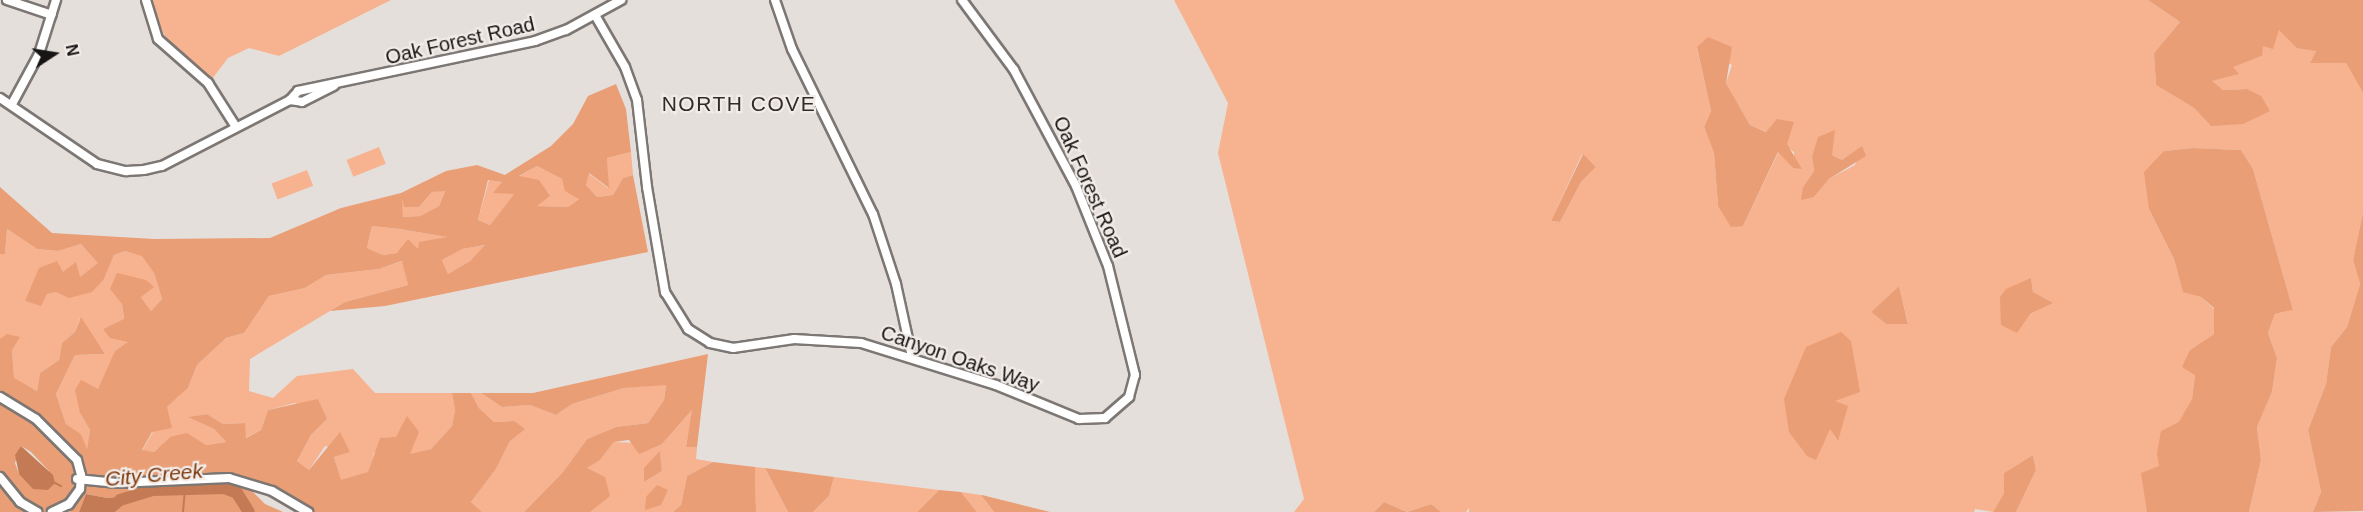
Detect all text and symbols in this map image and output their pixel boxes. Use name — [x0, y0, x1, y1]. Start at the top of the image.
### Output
street label: Oak Forest Road — [383, 12, 537, 70]
north arrow — [24, 24, 84, 84]
text: N — [63, 43, 82, 58]
district label: NORTH COVE — [662, 91, 816, 117]
street label: Oak Forest Road — [1048, 113, 1132, 261]
street label: Canyon Oaks Way — [878, 321, 1042, 397]
water label: City Creek — [104, 458, 204, 492]

